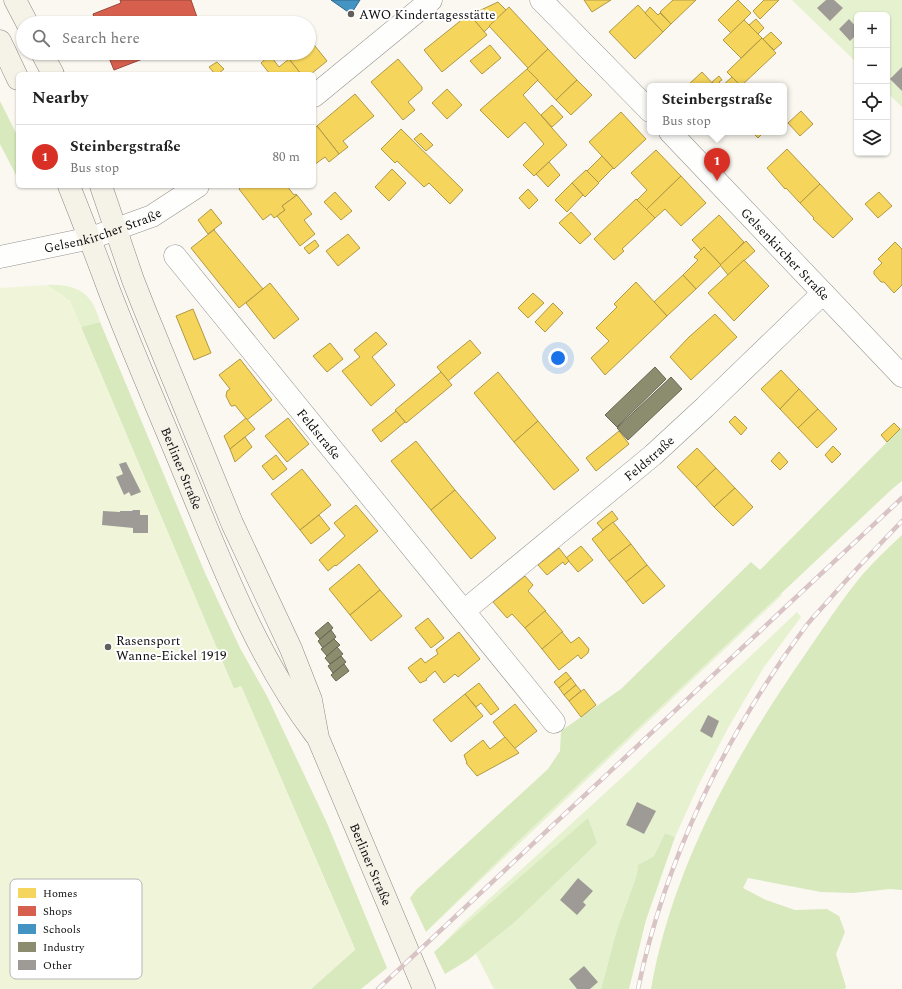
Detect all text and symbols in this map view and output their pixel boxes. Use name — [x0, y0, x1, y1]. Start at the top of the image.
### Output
place label: AWO Kindertagesstätte — [359, 5, 496, 25]
marker: AWO Kindertagesstätte — [346, 9, 356, 19]
map controls — [854, 12, 890, 156]
button: + — [854, 12, 890, 48]
search box — [16, 16, 316, 60]
icon: search — [30, 27, 52, 49]
text: Search here — [62, 27, 140, 50]
button: − — [854, 48, 890, 84]
popup — [647, 83, 787, 135]
button: locate — [854, 84, 890, 120]
text: Nearby — [32, 85, 88, 111]
text: Steinbergstraße — [662, 88, 772, 111]
text: Bus stop — [662, 111, 711, 131]
button: layers — [854, 120, 890, 156]
text: Steinbergstraße — [70, 135, 181, 158]
text: 1 — [41, 147, 49, 167]
text: 80 m — [273, 147, 300, 167]
pin: 1 — [704, 148, 730, 181]
text: Bus stop — [70, 158, 119, 178]
street label: Gelsenkircher Straße — [42, 203, 166, 259]
street label: Gelsenkircher Straße — [736, 203, 834, 306]
your location — [548, 348, 568, 368]
street label: Feldstraße — [292, 404, 346, 464]
street label: Berliner Straße — [155, 424, 207, 513]
street label: Feldstraße — [620, 431, 679, 486]
place label: Rasensport Wanne-Eickel 1919 — [116, 631, 227, 666]
marker: Rasensport Wanne-Eickel 1919 — [103, 642, 113, 652]
street label: Berliner Straße — [344, 820, 397, 909]
legend — [10, 879, 142, 979]
text: Homes — [43, 885, 77, 902]
text: Shops — [43, 903, 72, 920]
text: Schools — [43, 921, 81, 938]
text: Industry — [43, 939, 85, 956]
text: Other — [43, 957, 72, 974]

